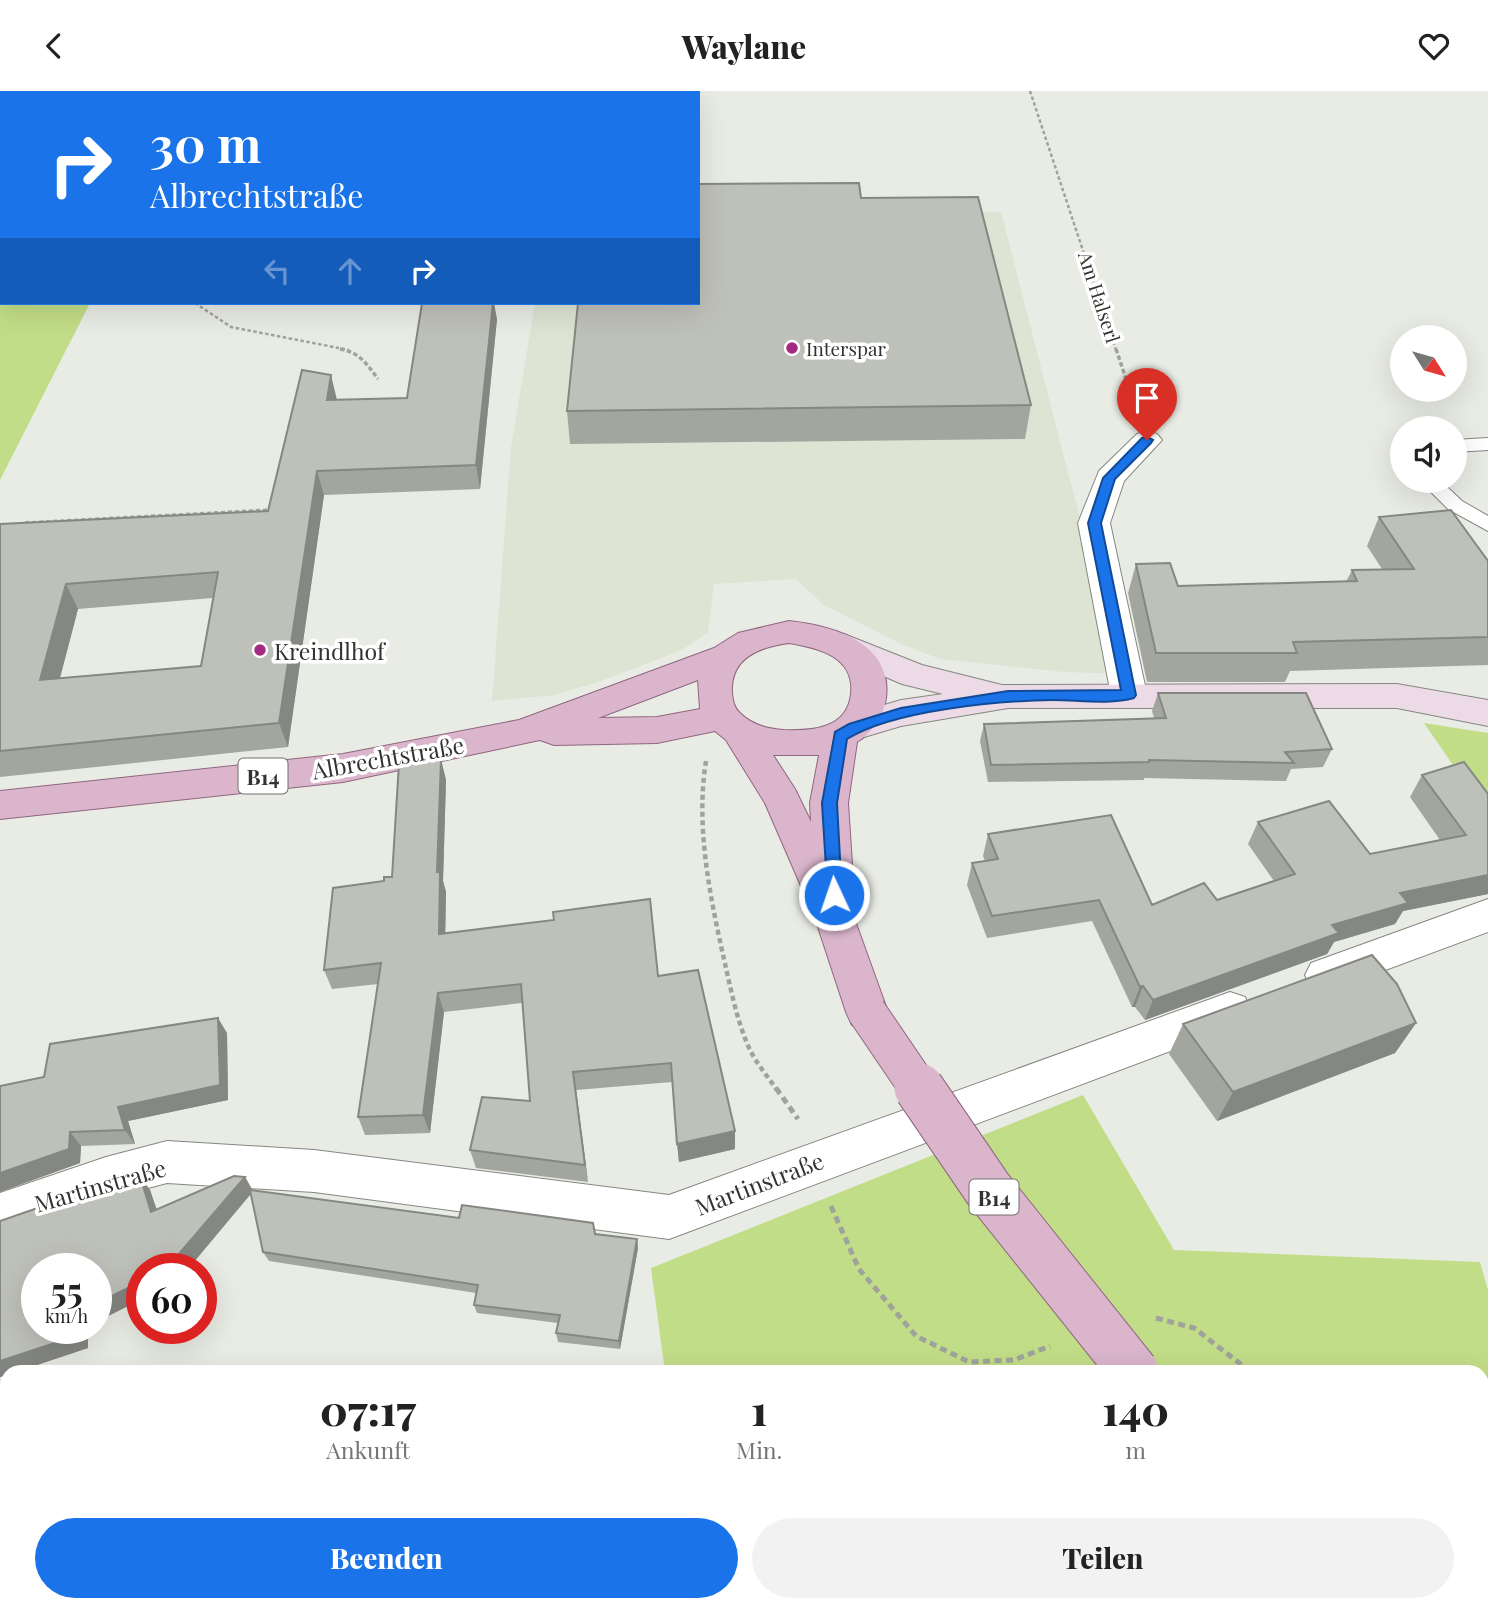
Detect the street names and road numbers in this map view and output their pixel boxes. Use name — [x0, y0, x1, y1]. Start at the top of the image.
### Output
street label: Am Halserl — [1073, 247, 1127, 346]
street label: Albrechtstraße — [309, 728, 466, 786]
road number: B14 — [238, 759, 288, 793]
street label: Martinstraße — [690, 1144, 828, 1222]
street label: Martinstraße — [31, 1151, 169, 1219]
road number: B14 — [970, 1179, 1018, 1215]

